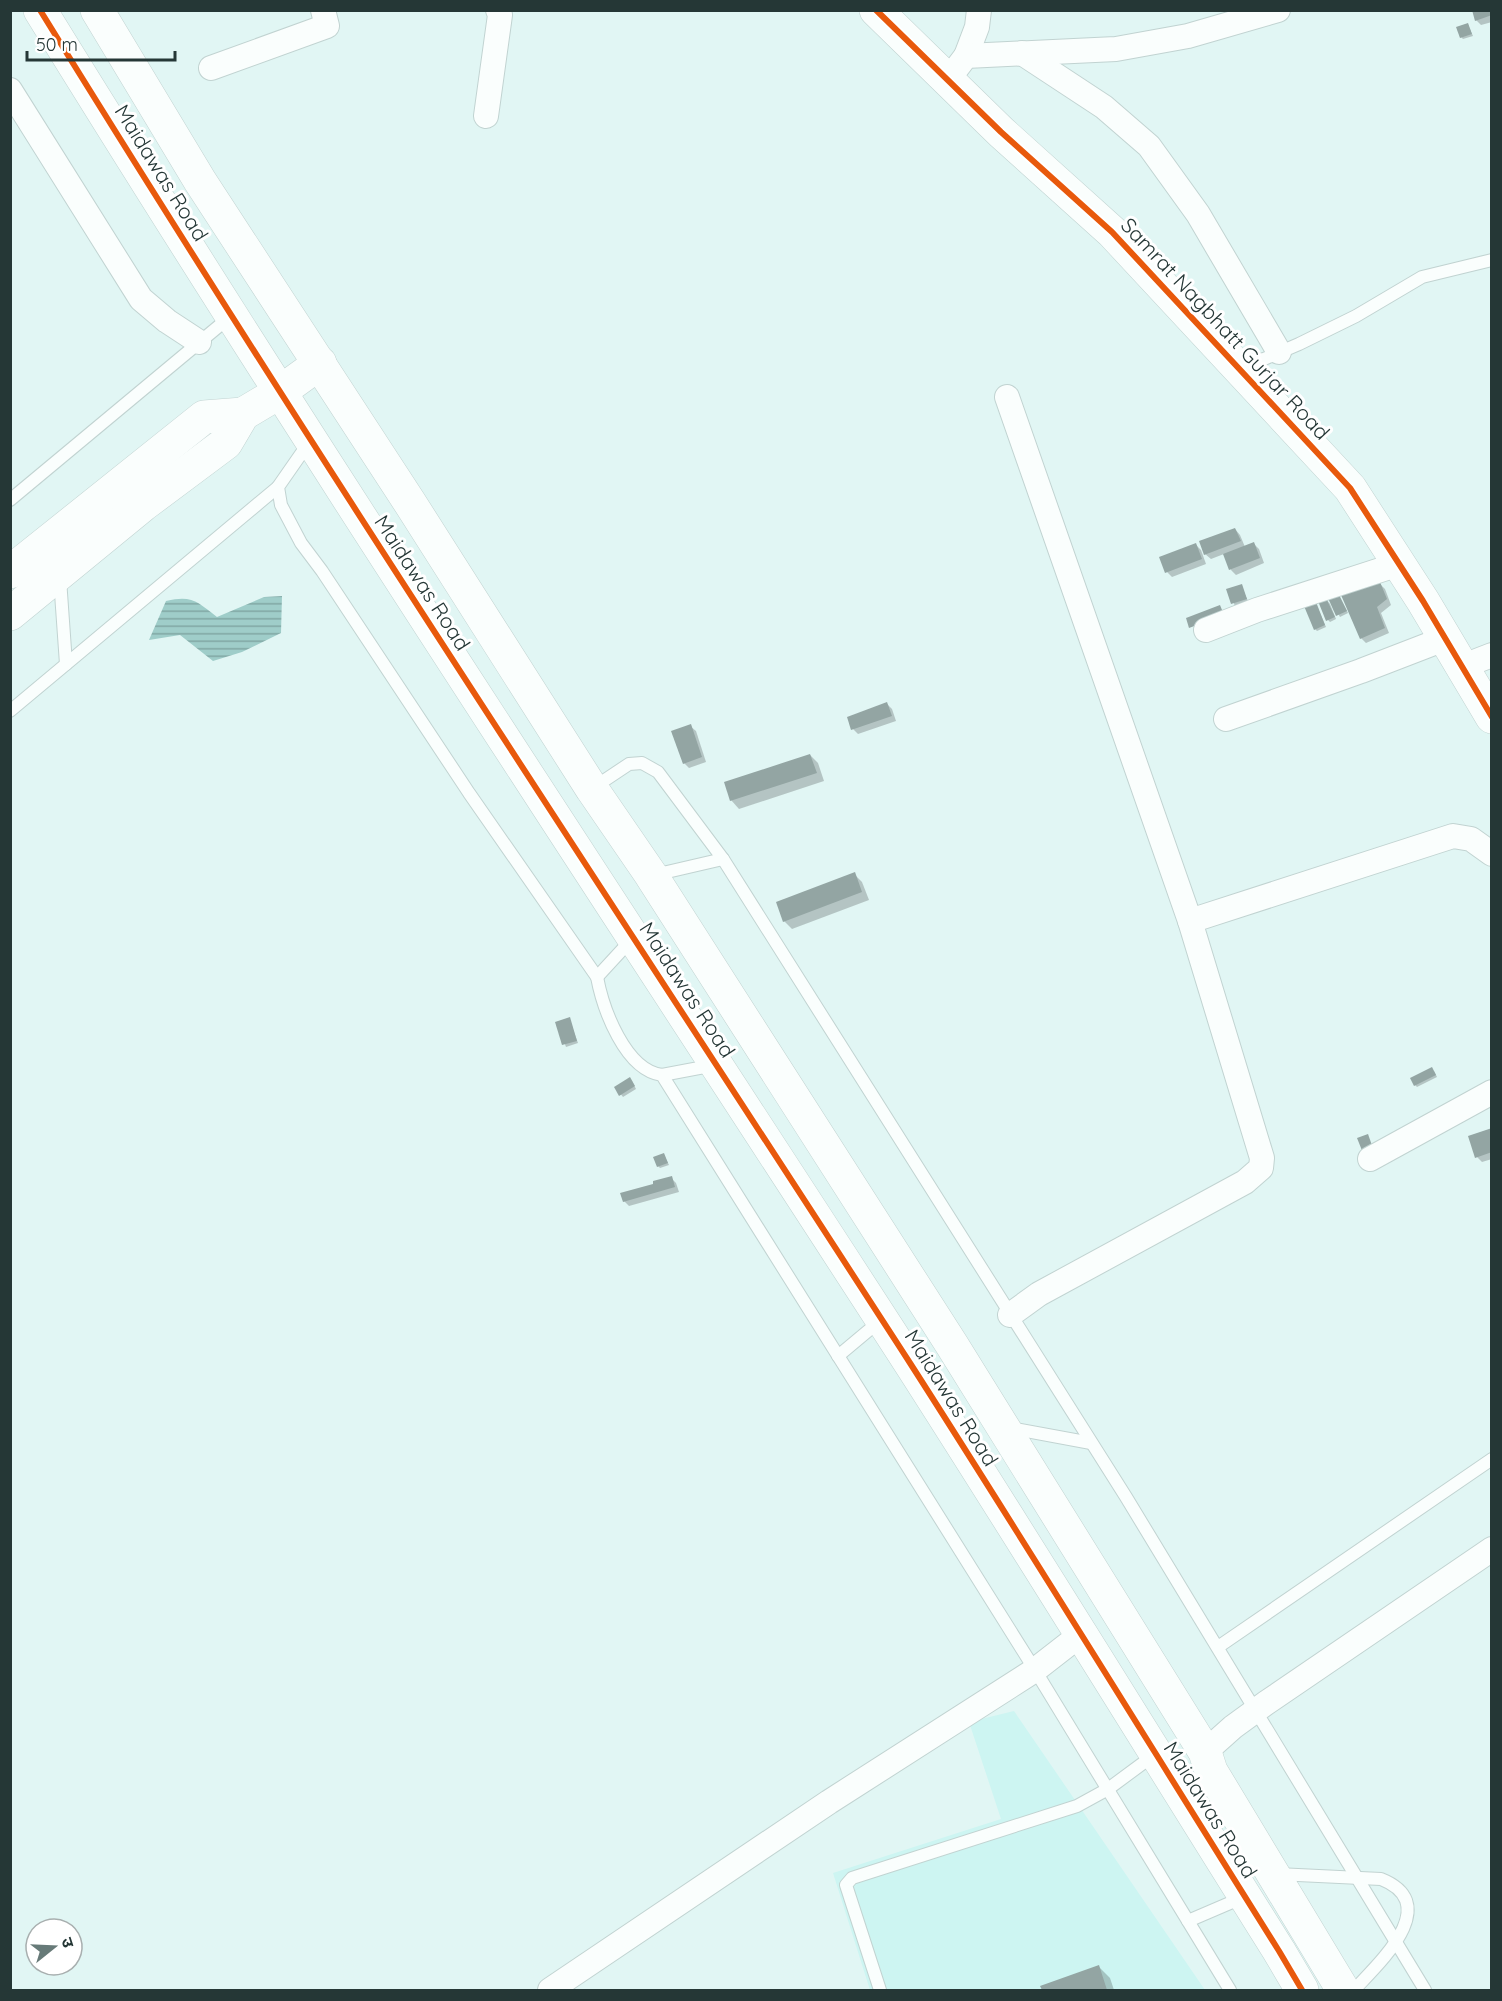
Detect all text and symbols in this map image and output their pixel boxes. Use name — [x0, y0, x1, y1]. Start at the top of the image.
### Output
scale bar — [27, 24, 176, 62]
text: 50 m — [36, 33, 78, 56]
street label: Maidawas Road — [109, 99, 214, 246]
street label: Samrat Nagbhatt Gurjar Road — [1116, 212, 1336, 445]
street label: Maidawas Road — [369, 510, 476, 655]
street label: Maidawas Road — [634, 917, 741, 1062]
street label: Maidawas Road — [899, 1324, 1004, 1471]
street label: Maidawas Road — [1158, 1736, 1263, 1883]
north arrow — [24, 1917, 84, 1977]
text: उ — [57, 1935, 79, 1951]

